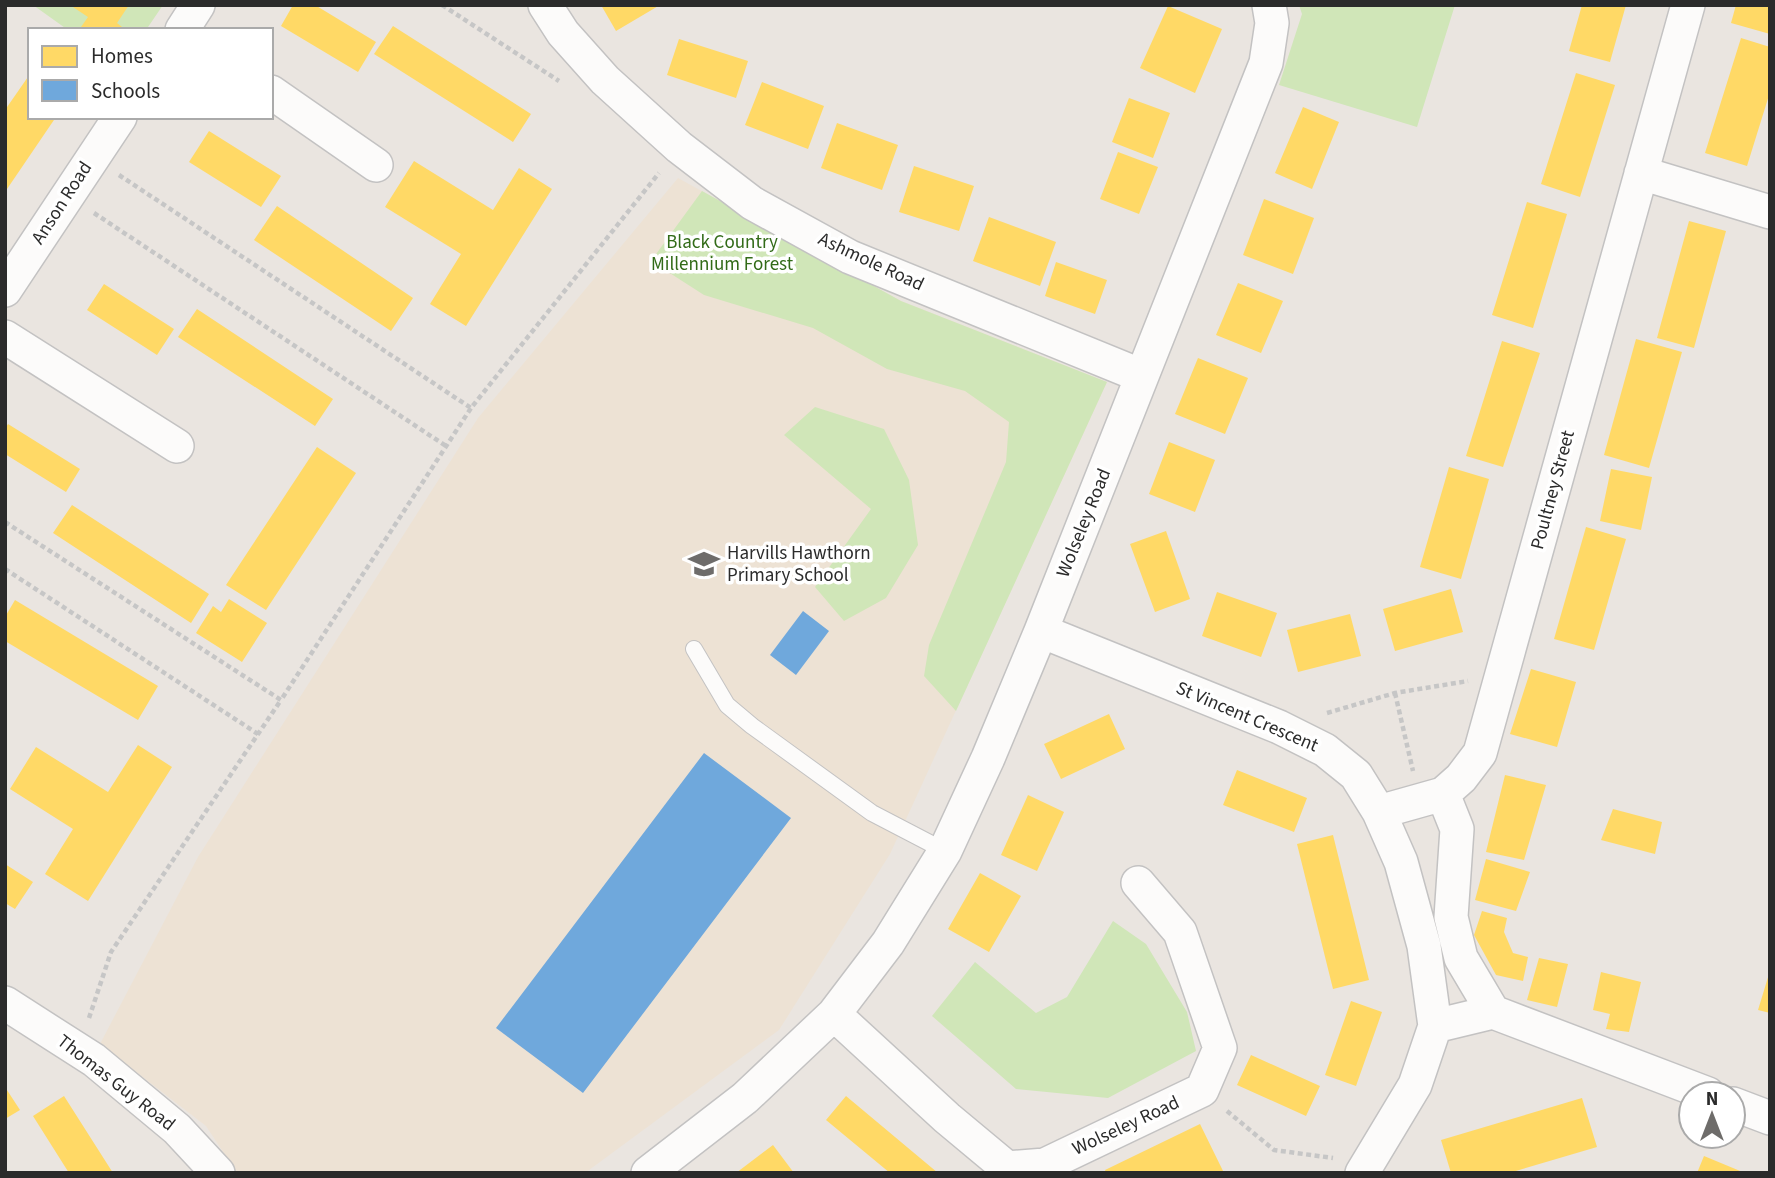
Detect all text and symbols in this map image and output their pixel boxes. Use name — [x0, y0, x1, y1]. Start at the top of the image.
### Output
legend — [28, 28, 273, 119]
text: Homes — [91, 41, 153, 71]
text: Schools — [91, 76, 160, 106]
street label: Anson Road — [25, 156, 99, 250]
street label: Ashmole Road — [814, 226, 928, 298]
park label: Black Country Millennium Forest — [651, 229, 794, 278]
street label: Poultney Street — [1524, 427, 1582, 553]
street label: Wolseley Road — [1050, 464, 1118, 582]
place label: Harvills Hawthorn Primary School — [727, 540, 871, 589]
school or university icon: Harvills Hawthorn Primary School — [687, 547, 721, 581]
street label: St Vincent Crescent — [1172, 675, 1323, 759]
street label: Thomas Guy Road — [51, 1028, 181, 1138]
north arrow — [1677, 1080, 1747, 1150]
text: N — [1706, 1086, 1718, 1113]
street label: Wolseley Road — [1068, 1089, 1184, 1163]

